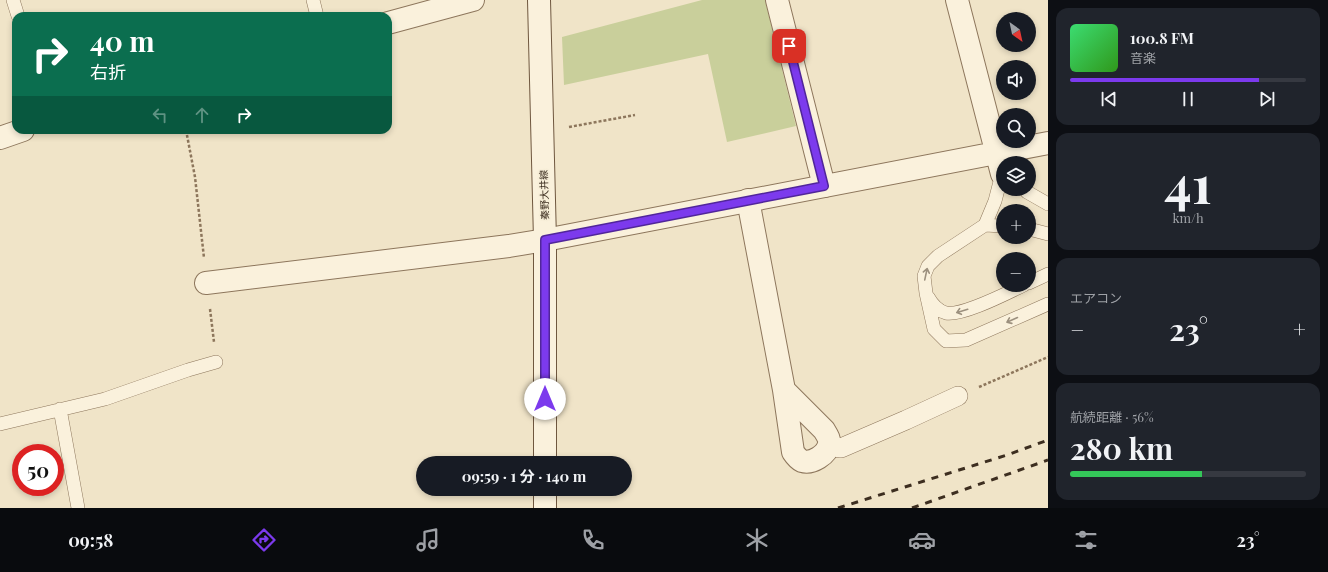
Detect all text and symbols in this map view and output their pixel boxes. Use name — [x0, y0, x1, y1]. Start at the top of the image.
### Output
north arrow — [996, 12, 1036, 52]
map controls — [996, 12, 1036, 292]
text: 40 m — [90, 22, 155, 59]
icon: right — [24, 28, 76, 80]
text: 100.8 FM — [1130, 28, 1194, 48]
pin — [772, 29, 806, 63]
icon: arrive — [778, 35, 800, 57]
text: 音楽 — [1130, 49, 1156, 66]
text: 右折 — [90, 60, 126, 84]
button: sound — [996, 60, 1036, 100]
icon: previous — [1098, 88, 1120, 110]
icon: pause — [1177, 88, 1199, 110]
icon: next — [1256, 88, 1278, 110]
icon: left — [149, 104, 171, 126]
icon: ahead — [191, 104, 213, 126]
icon: right — [233, 104, 255, 126]
button: search — [996, 108, 1036, 148]
text: 41 — [1164, 148, 1212, 217]
button: layers — [996, 156, 1036, 196]
street label: 秦野大井線 — [536, 170, 552, 220]
button: + — [996, 204, 1036, 244]
text: km/h — [1172, 209, 1204, 226]
button: − — [996, 252, 1036, 292]
one-way arrow — [922, 268, 930, 281]
text: エアコン — [1070, 289, 1122, 306]
one-way arrow — [956, 308, 969, 315]
text: 23° — [1169, 309, 1208, 349]
text: − — [1070, 314, 1084, 344]
text: + — [1293, 314, 1306, 344]
one-way arrow — [1007, 317, 1019, 324]
position arrow — [524, 378, 566, 420]
text: 航続距離 · 56% — [1070, 408, 1154, 425]
text: 280 km — [1070, 428, 1173, 468]
speed limit sign: 50 — [12, 444, 64, 496]
text: 09:59 · 1 分 · 140 m — [462, 466, 586, 486]
icon: directions — [250, 526, 278, 554]
icon: music — [414, 526, 442, 554]
icon: phone — [579, 526, 607, 554]
icon: climate — [743, 526, 771, 554]
icon: car — [908, 526, 936, 554]
icon: filters — [1072, 526, 1100, 554]
text: 09:58 — [68, 528, 113, 552]
text: 23° — [1236, 528, 1260, 552]

